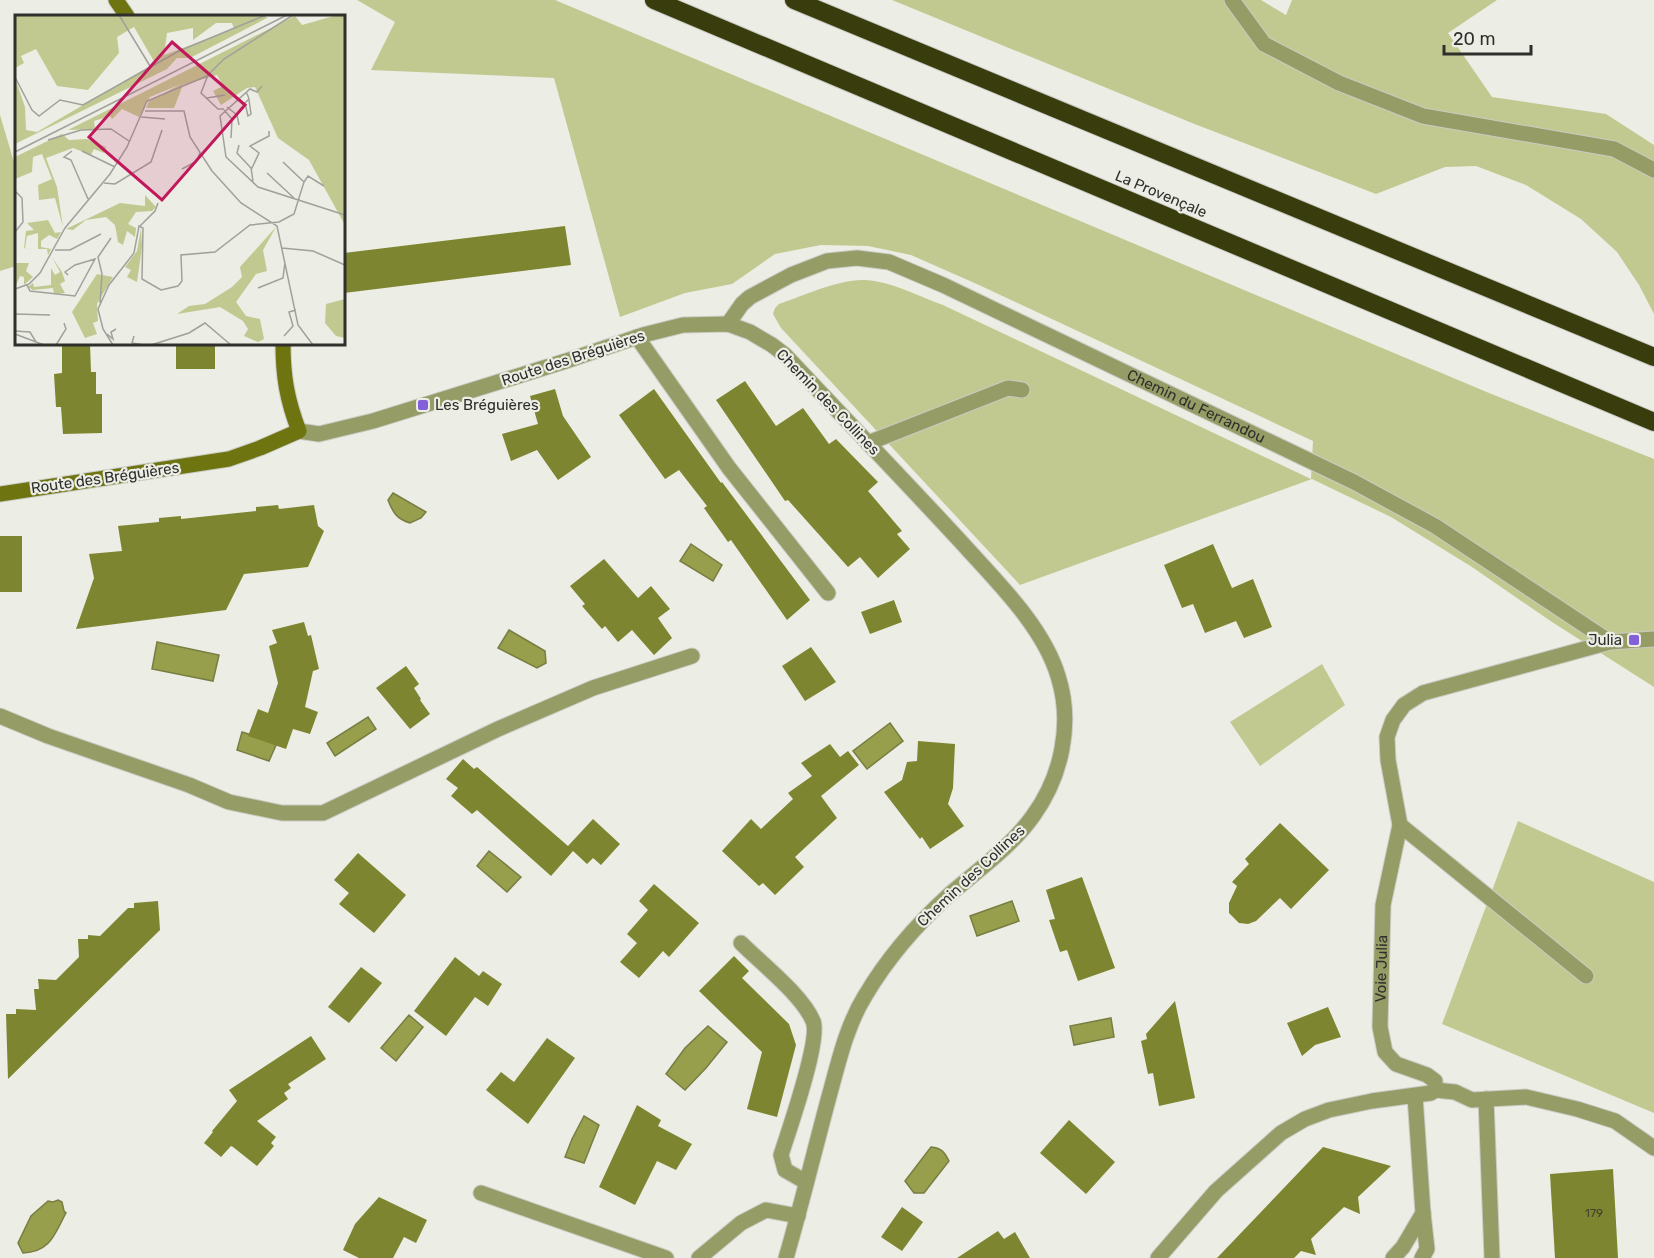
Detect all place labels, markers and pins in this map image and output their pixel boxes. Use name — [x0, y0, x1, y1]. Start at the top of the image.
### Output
place label: Les Bréguières — [435, 396, 539, 414]
marker: Les Bréguières — [416, 398, 430, 412]
place label: Julia — [1588, 631, 1622, 649]
marker: Julia — [1627, 633, 1641, 647]

